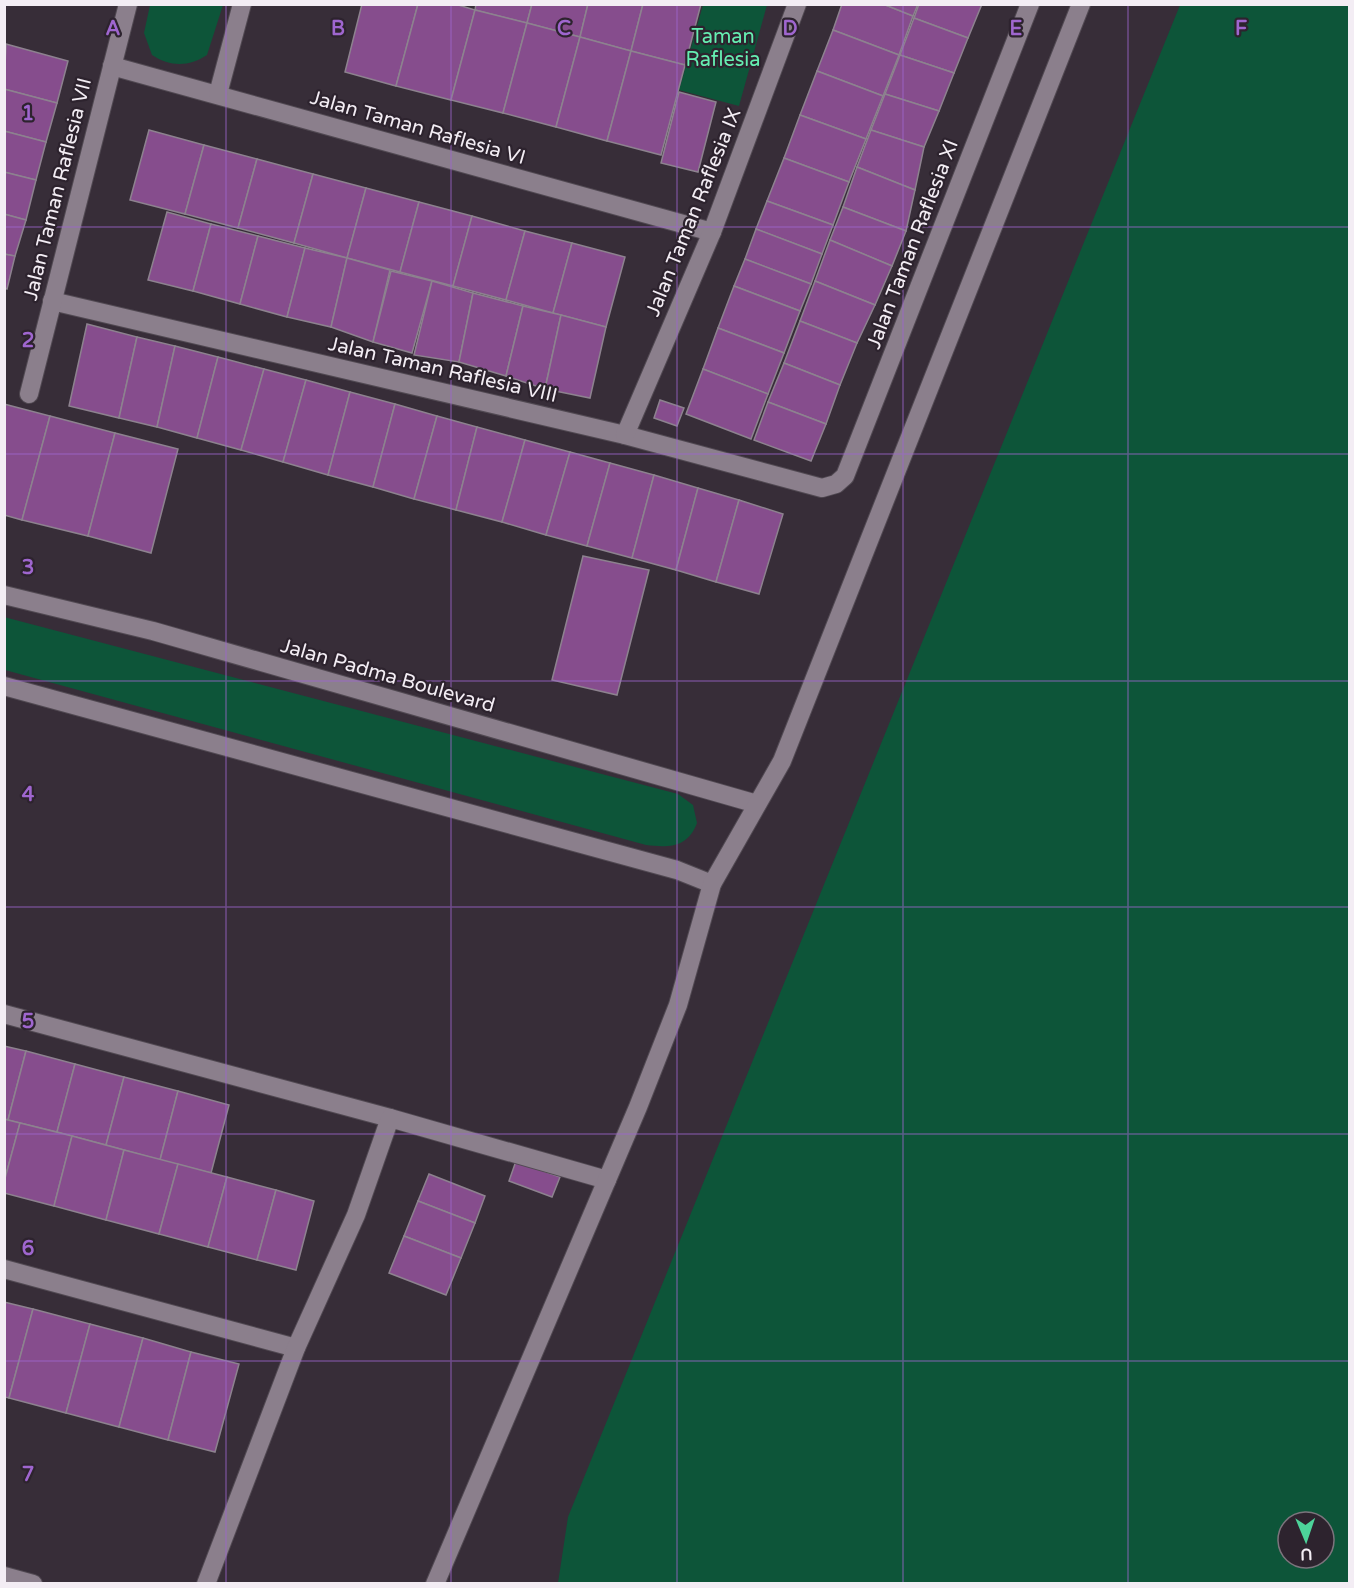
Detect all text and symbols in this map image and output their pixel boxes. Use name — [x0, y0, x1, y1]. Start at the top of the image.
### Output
text: A — [106, 17, 121, 41]
text: B — [331, 17, 345, 41]
text: C — [557, 17, 571, 41]
text: D — [782, 17, 798, 41]
text: E — [1010, 17, 1023, 41]
text: F — [1235, 17, 1247, 41]
park label: Taman Raflesia — [685, 25, 761, 72]
street label: Jalan Taman Raflesia VII — [19, 75, 97, 303]
street label: Jalan Taman Raflesia VI — [307, 86, 528, 170]
text: 1 — [22, 102, 34, 126]
street label: Jalan Taman Raflesia IX — [641, 105, 747, 320]
street label: Jalan Taman Raflesia XI — [862, 136, 964, 352]
text: 2 — [22, 329, 34, 353]
street label: Jalan Taman Raflesia VIII — [326, 332, 560, 408]
text: 3 — [22, 556, 34, 580]
street label: Jalan Padma Boulevard — [278, 634, 498, 718]
text: 4 — [22, 783, 35, 807]
text: 5 — [22, 1010, 34, 1034]
text: 6 — [22, 1237, 34, 1261]
text: 7 — [22, 1463, 34, 1487]
north arrow — [1276, 1510, 1336, 1570]
text: U — [1300, 1544, 1313, 1564]

